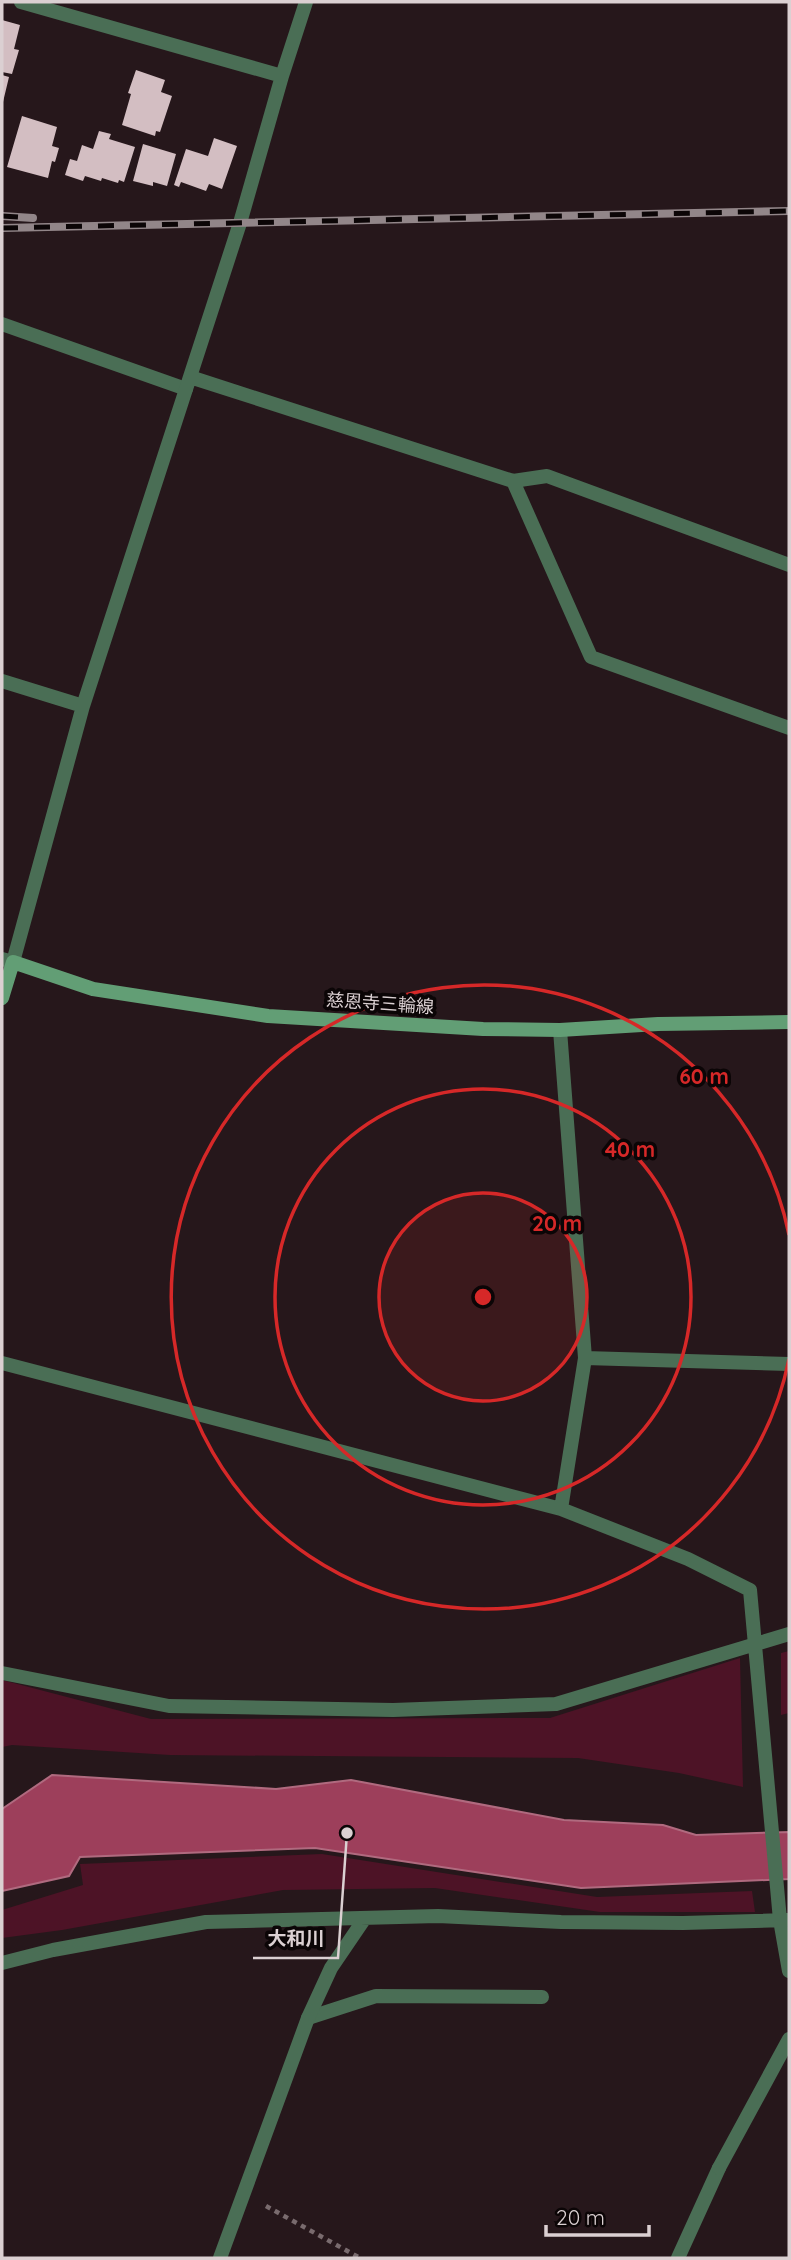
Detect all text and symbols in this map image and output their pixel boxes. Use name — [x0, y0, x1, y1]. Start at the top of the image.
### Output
street label: 慈恩寺三輪線 — [325, 988, 435, 1018]
text: 60 m — [679, 1063, 729, 1089]
text: 40 m — [605, 1136, 655, 1162]
text: 20 m — [532, 1210, 582, 1236]
centre of rings — [471, 1285, 495, 1309]
callout: 大和川 — [253, 1918, 338, 1958]
text: 大和川 — [267, 1926, 325, 1950]
scale bar — [546, 2194, 649, 2238]
text: 20 m — [556, 2204, 605, 2230]

